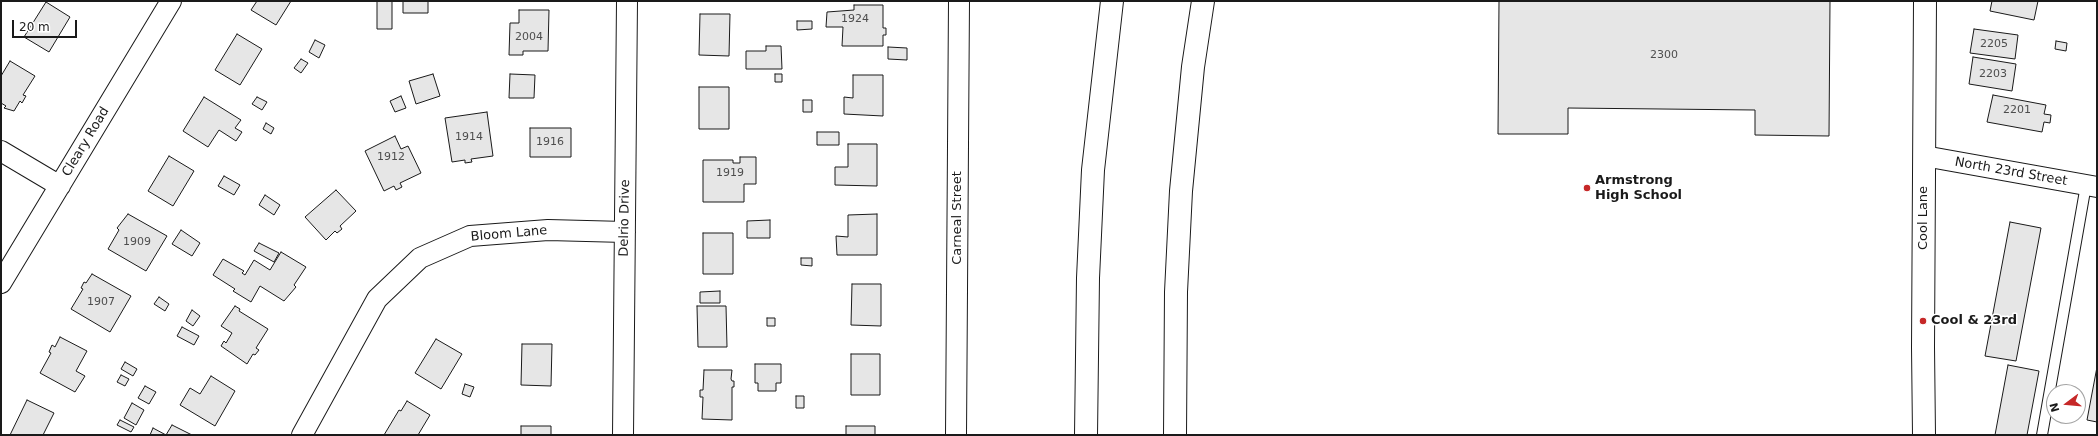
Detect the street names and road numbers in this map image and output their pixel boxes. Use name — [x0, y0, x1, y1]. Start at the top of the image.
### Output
street label: Cleary Road — [59, 104, 113, 180]
street label: North 23rd Street — [1953, 154, 2069, 190]
street label: Carneal Street — [950, 171, 966, 265]
street label: Delrio Drive — [617, 179, 633, 257]
street label: Cool Lane — [1916, 186, 1932, 250]
street label: Bloom Lane — [470, 223, 548, 245]

